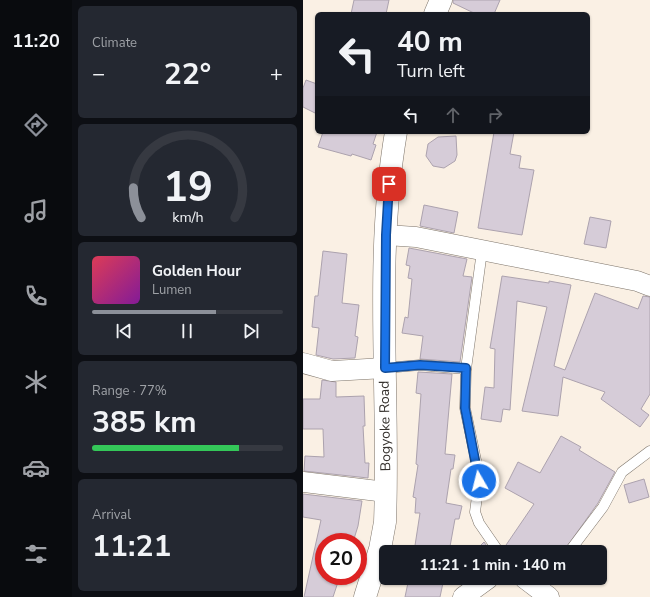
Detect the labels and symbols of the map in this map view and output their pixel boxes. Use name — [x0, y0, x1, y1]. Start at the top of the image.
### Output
pin — [372, 167, 406, 201]
street label: Bogyoke Road — [375, 380, 395, 472]
position arrow — [458, 460, 500, 502]
speed limit sign: 20 — [315, 533, 367, 585]

